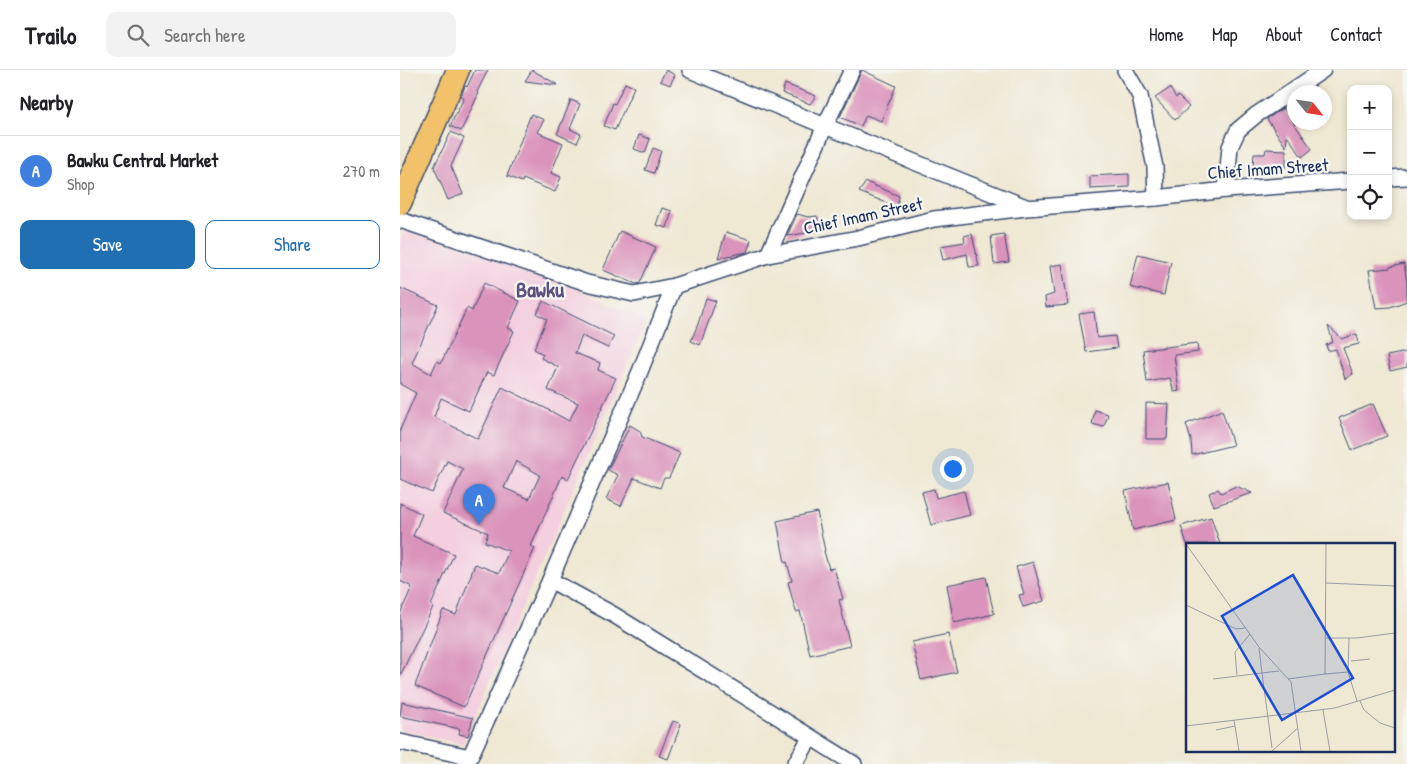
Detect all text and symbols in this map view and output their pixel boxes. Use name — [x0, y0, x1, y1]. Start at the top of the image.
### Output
search box — [106, 12, 456, 57]
text: Trailo — [25, 19, 76, 51]
icon: search — [124, 21, 152, 49]
text: Search here — [164, 22, 246, 48]
text: Home — [1149, 22, 1184, 47]
text: Map — [1212, 22, 1237, 47]
text: About — [1265, 22, 1302, 47]
text: Contact — [1330, 22, 1382, 47]
north arrow — [1287, 85, 1332, 130]
map controls — [1347, 85, 1392, 220]
button: + — [1347, 85, 1392, 130]
text: Nearby — [20, 88, 73, 117]
button: − — [1347, 130, 1392, 175]
text: Bawku Central Market — [67, 147, 218, 173]
street label: Chief Imam Street — [1207, 152, 1330, 185]
text: A — [32, 160, 40, 182]
text: 270 m — [343, 160, 380, 182]
text: Shop — [67, 173, 94, 195]
button: locate — [1347, 175, 1392, 220]
street label: Chief Imam Street — [801, 191, 925, 240]
button: Save — [20, 220, 195, 269]
button: Share — [205, 220, 380, 269]
district label: Bawku — [516, 274, 564, 304]
your location — [940, 456, 966, 482]
pin: A — [463, 484, 495, 525]
inset map — [1186, 543, 1394, 752]

